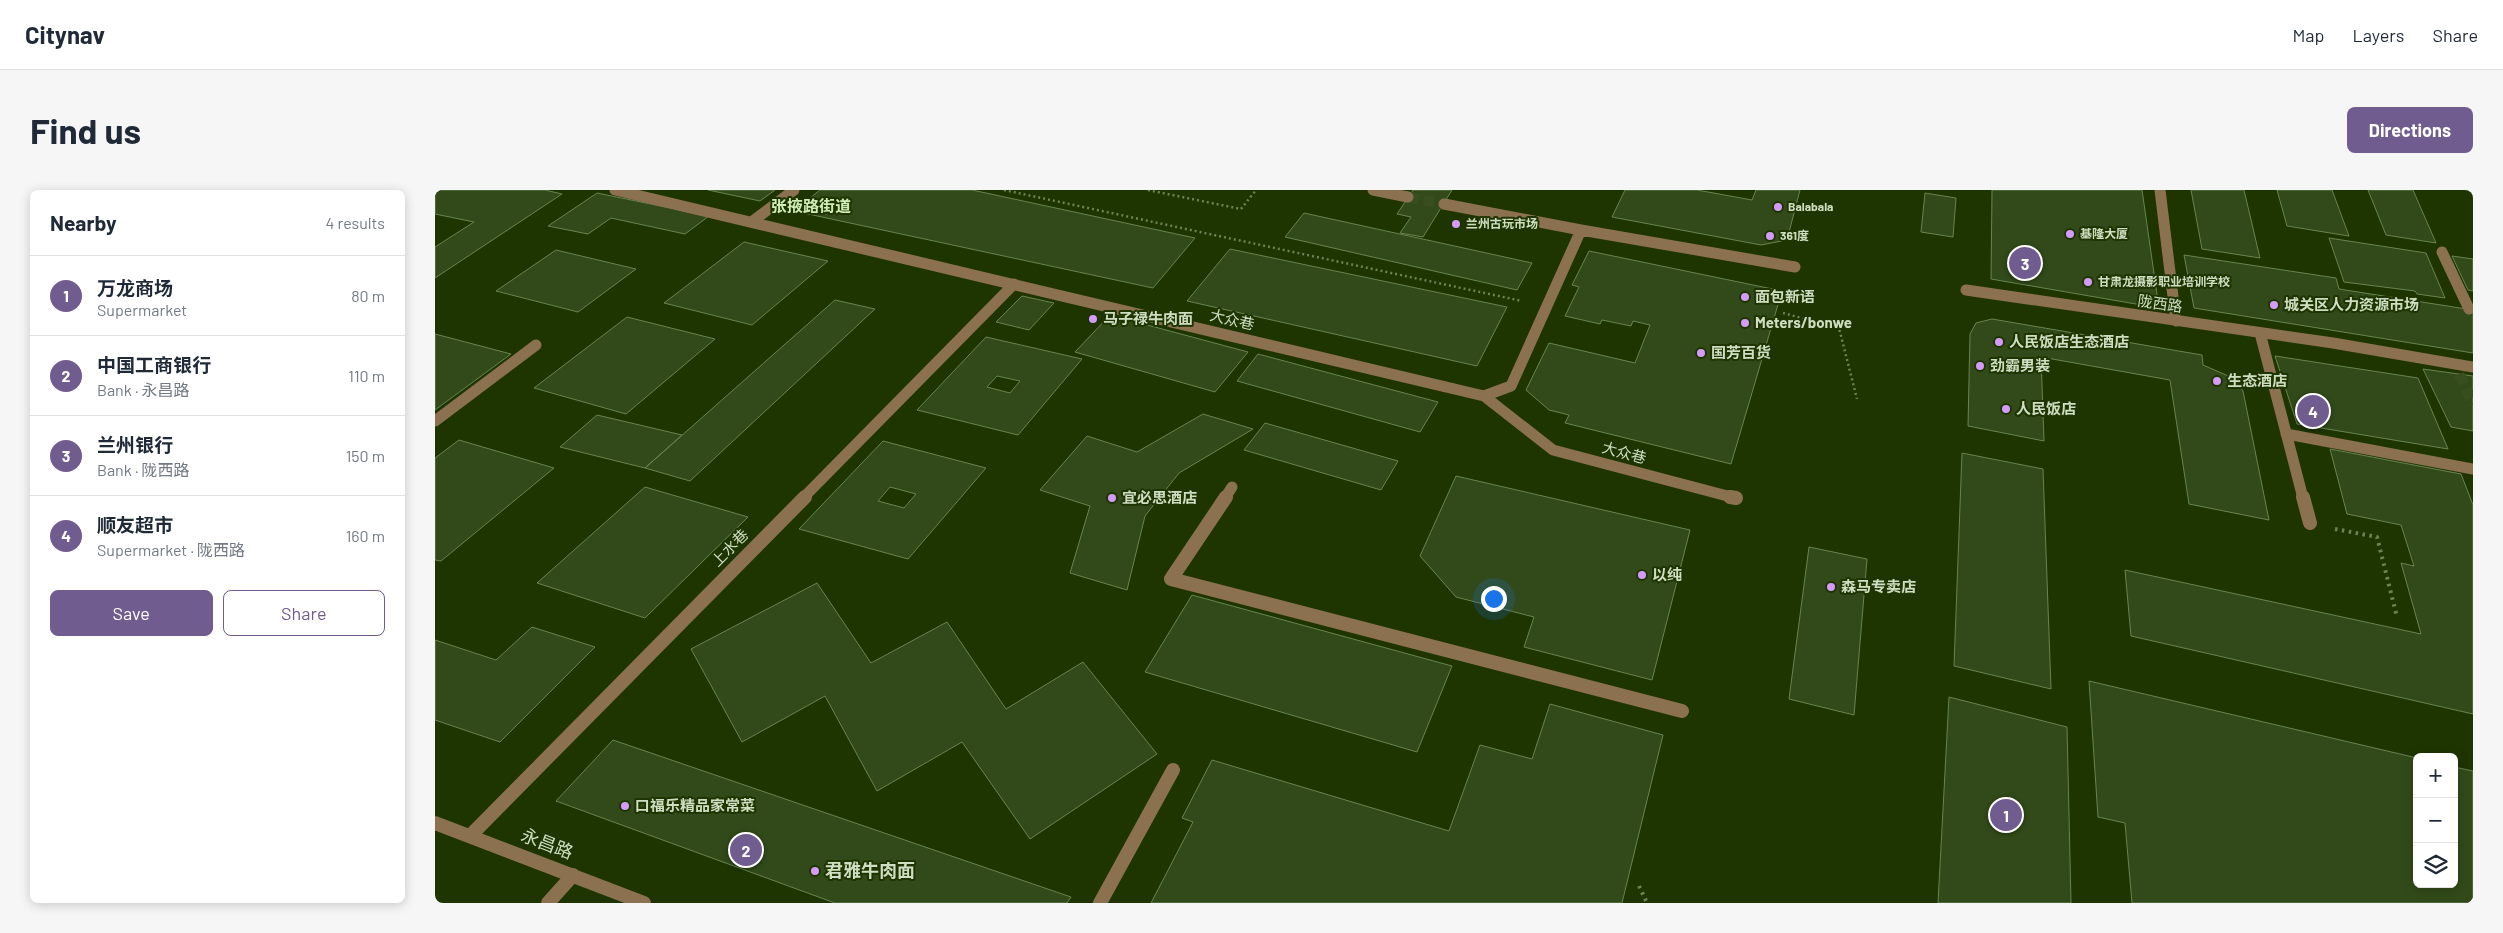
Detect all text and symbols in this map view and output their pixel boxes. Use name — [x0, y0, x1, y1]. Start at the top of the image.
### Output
text: Citynav — [25, 20, 105, 49]
text: Map — [2292, 24, 2324, 46]
text: Layers — [2352, 24, 2405, 46]
text: Share — [2433, 24, 2478, 46]
button: Directions — [2347, 107, 2473, 153]
text: Find us — [30, 109, 141, 151]
district label: 张掖路街道 — [771, 196, 851, 215]
place label: Balabala — [1788, 199, 1833, 213]
marker: Balabala — [1772, 201, 1784, 213]
text: Nearby — [50, 210, 116, 235]
text: 4 results — [325, 213, 385, 232]
place label: 兰州古玩市场 — [1466, 216, 1538, 230]
marker: 兰州古玩市场 — [1450, 218, 1462, 230]
place label: 基隆大厦 — [2080, 226, 2128, 240]
place label: 361度 — [1780, 228, 1809, 242]
marker: 基隆大厦 — [2064, 228, 2076, 240]
marker: 361度 — [1764, 230, 1776, 242]
pin: 3 — [2009, 244, 2041, 282]
place label: 甘肃龙摄影职业培训学校 — [2098, 274, 2230, 288]
text: 万龙商场 — [97, 276, 173, 299]
marker: 甘肃龙摄影职业培训学校 — [2082, 276, 2094, 288]
text: 1 — [63, 286, 69, 305]
text: 80 m — [351, 286, 385, 305]
place label: 面包新语 — [1755, 287, 1815, 305]
marker: 面包新语 — [1739, 291, 1751, 303]
street label: 陇西路 — [2137, 291, 2184, 315]
place label: 城关区人力资源市场 — [2284, 295, 2419, 313]
marker: 城关区人力资源市场 — [2268, 299, 2280, 311]
text: Supermarket — [97, 300, 187, 319]
street label: 大众巷 — [1208, 305, 1256, 333]
place label: 马子禄牛肉面 — [1103, 309, 1193, 327]
marker: 马子禄牛肉面 — [1087, 313, 1099, 325]
place label: Meters/bonwe — [1755, 313, 1852, 331]
marker: Meters/bonwe — [1739, 317, 1751, 329]
place label: 人民饭店生态酒店 — [2009, 332, 2129, 350]
marker: 人民饭店生态酒店 — [1993, 336, 2005, 348]
place label: 国芳百货 — [1711, 343, 1771, 361]
marker: 国芳百货 — [1695, 347, 1707, 359]
text: 中国工商银行 — [97, 353, 211, 376]
place label: 劲霸男装 — [1990, 356, 2050, 374]
marker: 劲霸男装 — [1974, 360, 1986, 372]
text: 2 — [62, 366, 70, 385]
text: 110 m — [348, 366, 385, 385]
place label: 生态酒店 — [2227, 371, 2287, 389]
marker: 生态酒店 — [2211, 375, 2223, 387]
text: Bank · 永昌路 — [97, 380, 190, 399]
pin: 4 — [2297, 392, 2329, 430]
place label: 人民饭店 — [2016, 399, 2076, 417]
marker: 人民饭店 — [2000, 403, 2012, 415]
text: 兰州银行 — [97, 433, 173, 456]
street label: 大众巷 — [1600, 438, 1648, 467]
text: 3 — [62, 446, 70, 465]
text: 150 m — [346, 446, 385, 465]
text: Bank · 陇西路 — [97, 460, 190, 479]
place label: 宜必思酒店 — [1122, 488, 1197, 506]
marker: 宜必思酒店 — [1106, 492, 1118, 504]
text: 顺友超市 — [97, 513, 173, 536]
street label: 上水巷 — [707, 525, 752, 570]
text: 4 — [61, 526, 71, 545]
text: 160 m — [346, 526, 385, 545]
text: Supermarket · 陇西路 — [97, 540, 245, 559]
place label: 以纯 — [1652, 565, 1682, 583]
marker: 以纯 — [1636, 569, 1648, 581]
place label: 森马专卖店 — [1841, 577, 1916, 595]
marker: 森马专卖店 — [1825, 581, 1837, 593]
your location — [1481, 586, 1507, 612]
button: Save — [50, 590, 213, 636]
button: Share — [223, 590, 385, 636]
map controls — [2413, 753, 2458, 888]
button: + — [2413, 753, 2458, 798]
place label: 口福乐精品家常菜 — [635, 796, 755, 814]
pin: 1 — [1990, 796, 2022, 834]
button: − — [2413, 798, 2458, 843]
marker: 口福乐精品家常菜 — [619, 800, 631, 812]
street label: 永昌路 — [518, 823, 577, 863]
pin: 2 — [730, 831, 762, 869]
button: layers — [2413, 843, 2458, 888]
place label: 君雅牛肉面 — [825, 859, 915, 881]
marker: 君雅牛肉面 — [809, 865, 821, 877]

